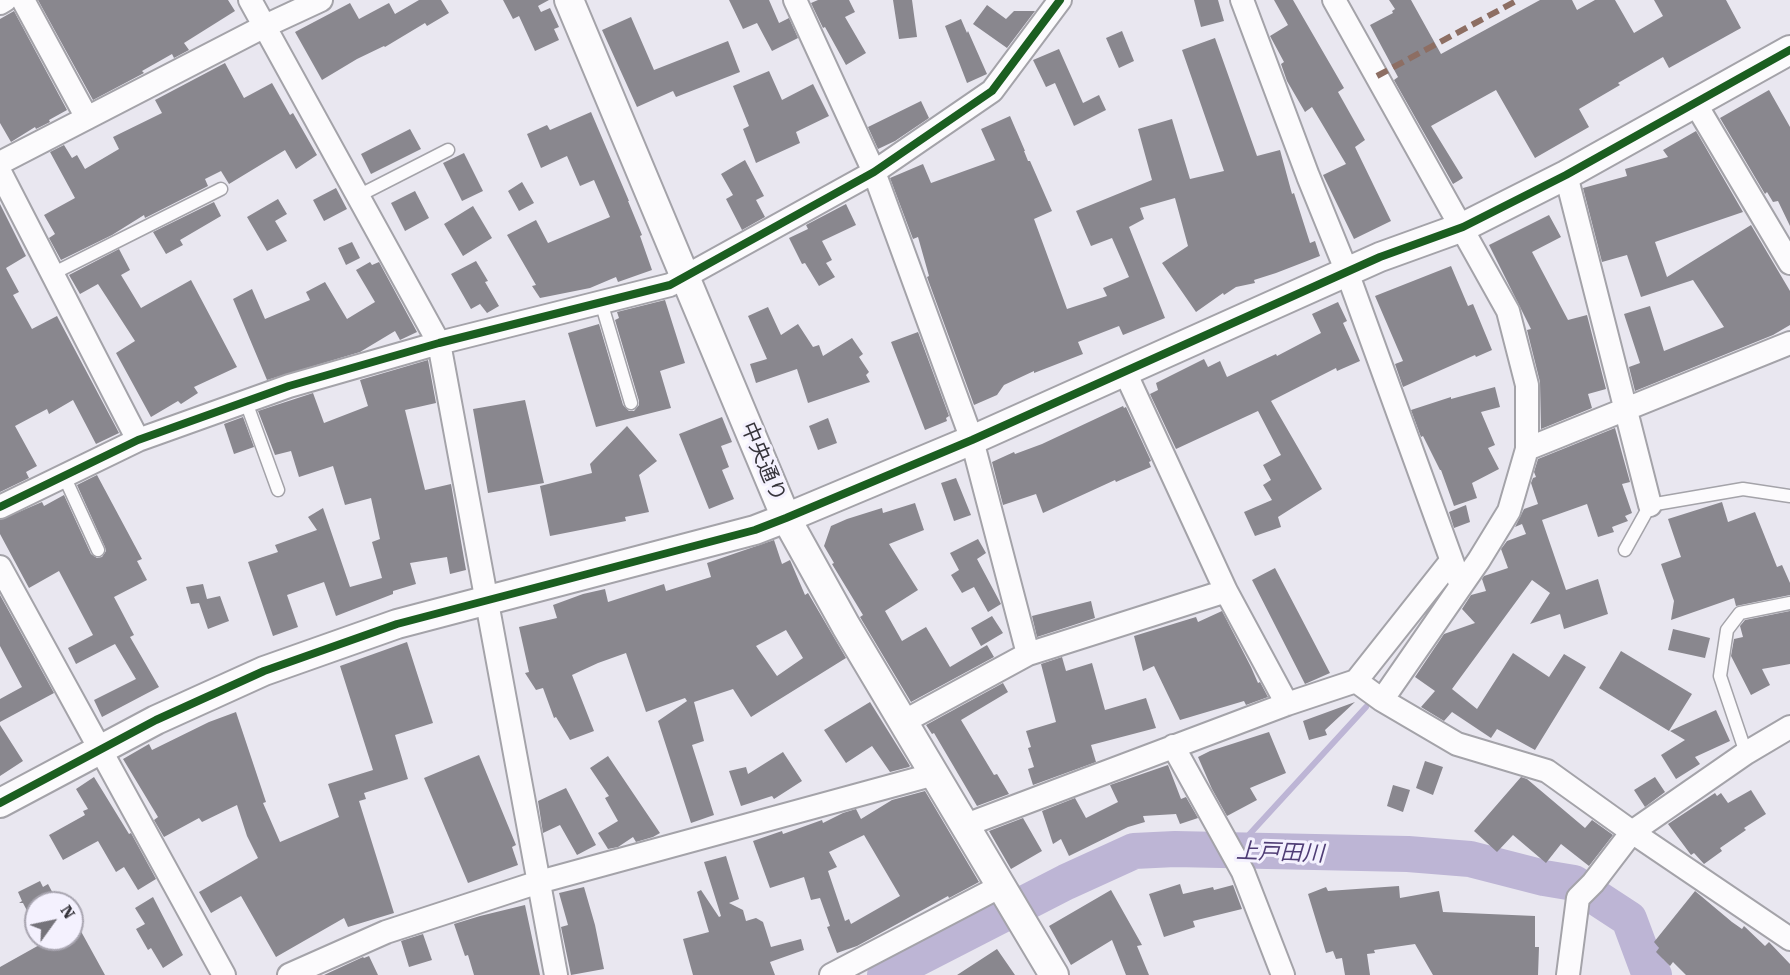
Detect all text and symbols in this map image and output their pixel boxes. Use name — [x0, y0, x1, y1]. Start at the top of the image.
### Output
street label: 中央通り — [735, 418, 791, 506]
water label: 上戸田川 — [1236, 838, 1324, 868]
north arrow — [24, 891, 84, 951]
text: N — [57, 902, 79, 922]

